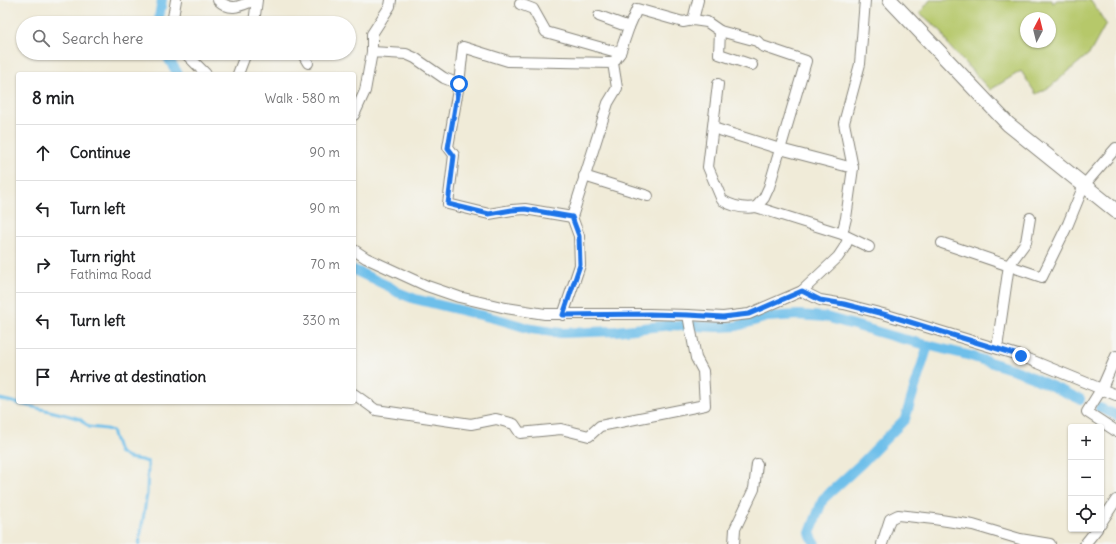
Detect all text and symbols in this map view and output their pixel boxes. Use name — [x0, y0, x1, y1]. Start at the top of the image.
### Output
north arrow — [1020, 12, 1056, 48]
search box — [16, 16, 356, 60]
icon: search — [30, 27, 52, 49]
text: Search here — [62, 29, 143, 48]
route start — [450, 75, 468, 93]
text: 8 min — [32, 87, 74, 109]
text: Walk · 580 m — [265, 90, 340, 107]
icon: ahead — [32, 142, 54, 164]
text: Continue — [70, 143, 131, 162]
text: 90 m — [309, 144, 340, 161]
icon: left — [32, 198, 54, 220]
text: Turn left — [70, 199, 125, 218]
text: 90 m — [309, 200, 340, 217]
text: Turn right — [70, 247, 135, 266]
icon: right — [32, 254, 54, 276]
text: 70 m — [311, 256, 340, 273]
text: Fathima Road — [70, 266, 151, 283]
icon: left — [32, 310, 54, 332]
text: Turn left — [70, 311, 125, 330]
text: 330 m — [302, 312, 340, 329]
route end — [1012, 347, 1030, 365]
icon: arrive — [32, 366, 54, 388]
text: Arrive at destination — [70, 367, 206, 386]
map controls — [1068, 424, 1104, 532]
button: + — [1068, 424, 1104, 460]
button: − — [1068, 460, 1104, 496]
button: locate — [1068, 496, 1104, 532]

